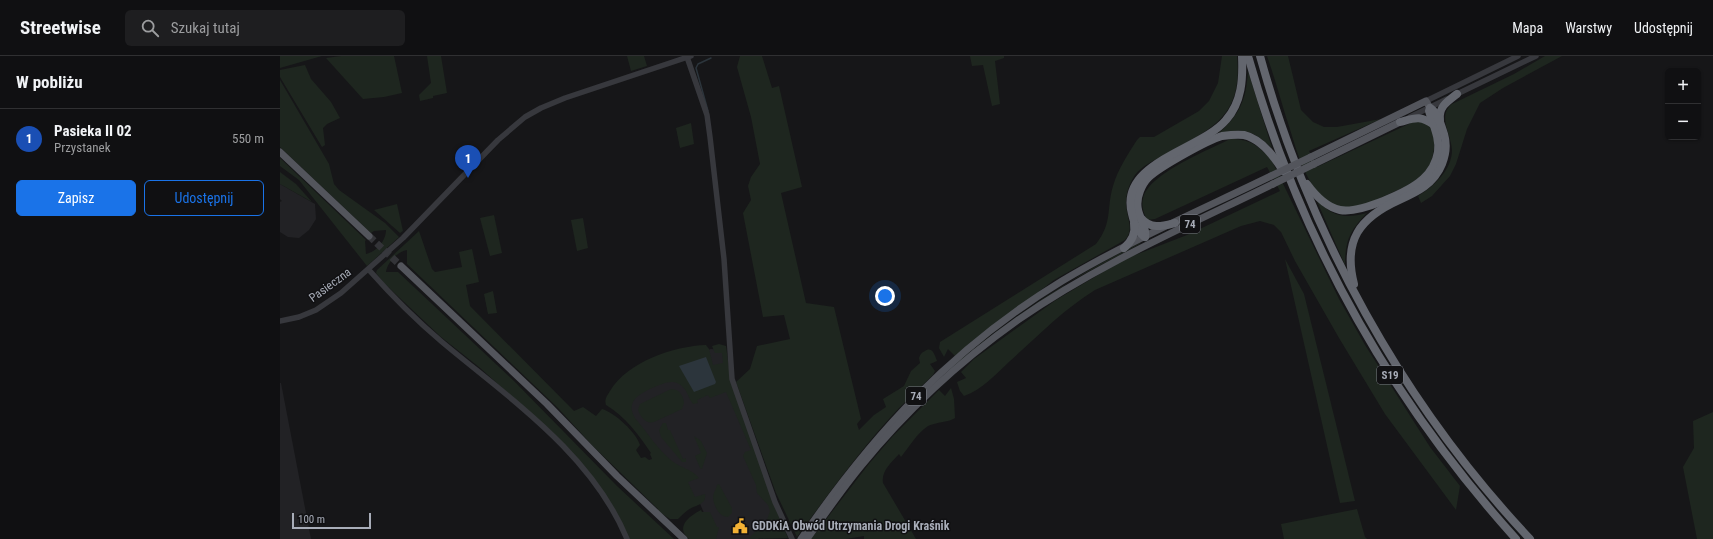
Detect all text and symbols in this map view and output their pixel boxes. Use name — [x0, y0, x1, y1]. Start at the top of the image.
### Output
search box — [125, 10, 405, 46]
text: Streetwise — [20, 16, 101, 39]
icon: search — [139, 17, 161, 39]
text: Szukaj tutaj — [171, 19, 240, 37]
text: Mapa — [1512, 20, 1543, 36]
text: Warstwy — [1565, 20, 1612, 36]
text: Udostępnij — [1634, 20, 1693, 36]
map controls — [1665, 68, 1701, 140]
button: + — [1665, 68, 1701, 104]
text: W pobliżu — [16, 72, 83, 92]
button: − — [1665, 104, 1701, 140]
text: Pasieka II 02 — [54, 122, 132, 140]
text: 1 — [26, 131, 32, 146]
text: 550 m — [232, 131, 264, 146]
text: Przystanek — [54, 140, 111, 155]
pin: 1 — [455, 145, 481, 178]
button: Zapisz — [16, 180, 136, 216]
button: Udostępnij — [144, 180, 264, 216]
road number: 74 — [1180, 215, 1200, 233]
street label: Pasieczna — [306, 265, 354, 305]
your location — [875, 286, 895, 306]
road number: S19 — [1377, 366, 1403, 384]
road number: 74 — [906, 387, 926, 405]
scale bar — [292, 511, 371, 530]
text: 100 m — [298, 513, 325, 526]
public building icon: GDDKiA Obwód Utrzymania Drogi Kraśnik — [731, 517, 749, 535]
place label: GDDKiA Obwód Utrzymania Drogi Kraśnik — [752, 519, 950, 533]

